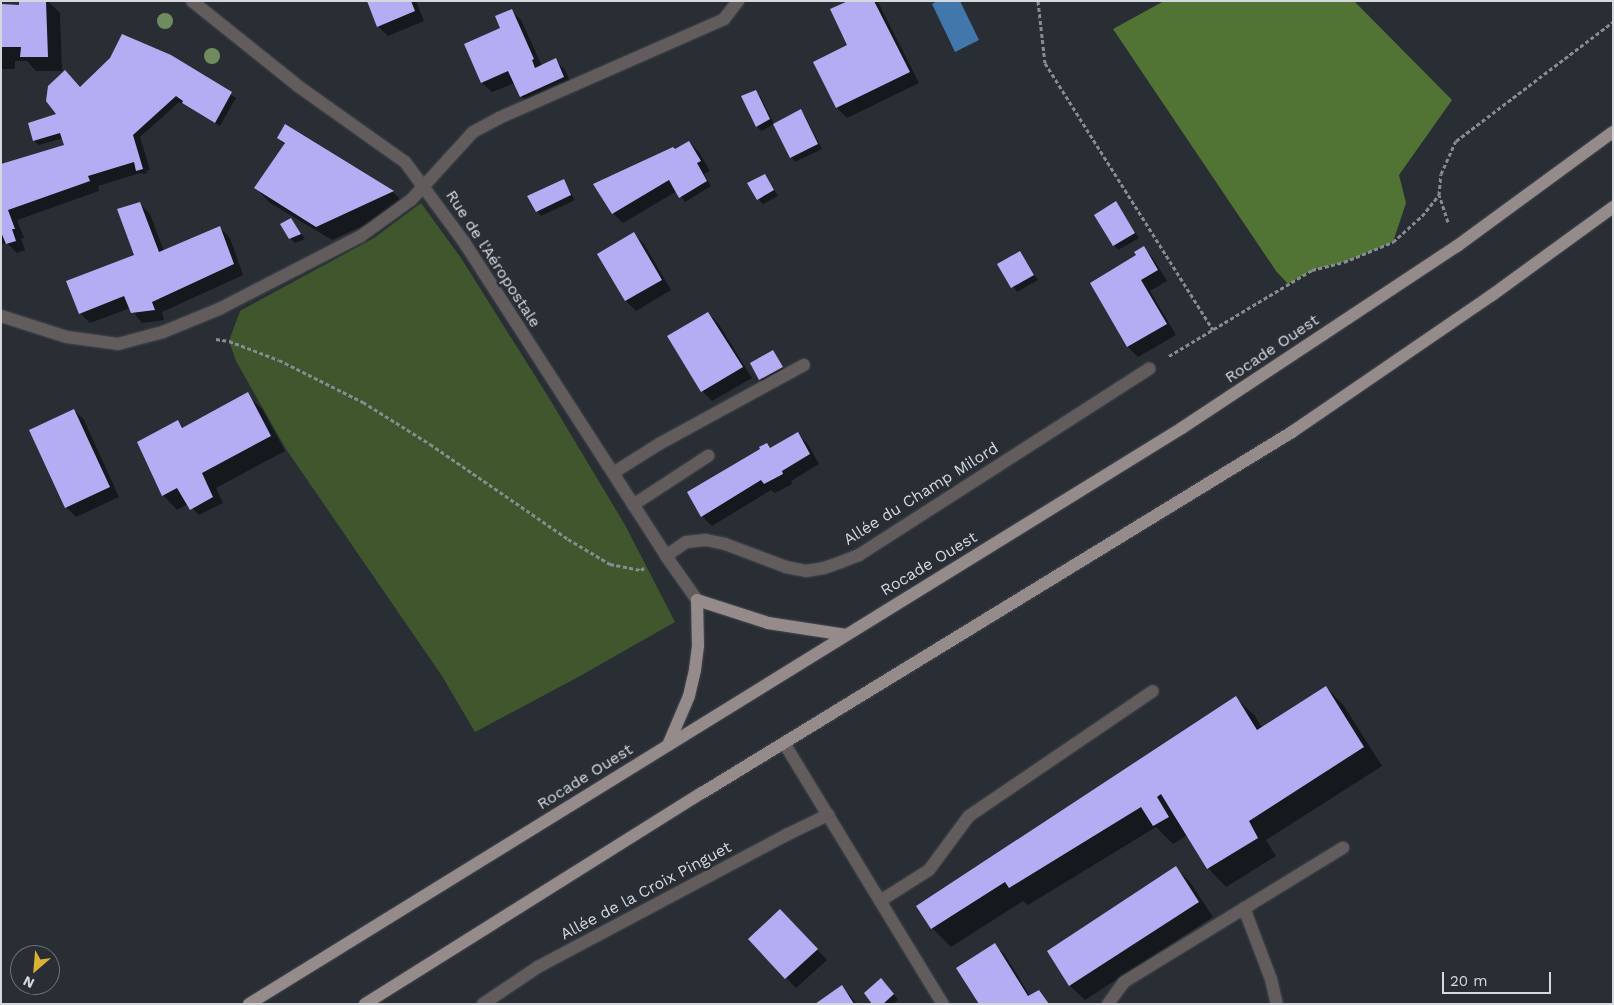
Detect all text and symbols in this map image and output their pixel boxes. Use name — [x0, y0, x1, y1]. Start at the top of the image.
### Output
street label: Rue de l'Aéropostale — [441, 187, 545, 331]
street label: Rocade Ouest — [1221, 311, 1323, 387]
street label: Allée du Champ Milord — [840, 438, 1002, 550]
street label: Rocade Ouest — [877, 528, 981, 600]
street label: Rocade Ouest — [534, 740, 636, 814]
street label: Allée de la Croix Pinguet — [557, 838, 735, 944]
north arrow — [10, 945, 60, 995]
scale bar — [1444, 962, 1553, 994]
text: 20 m — [1450, 972, 1488, 990]
text: N — [20, 973, 37, 992]

